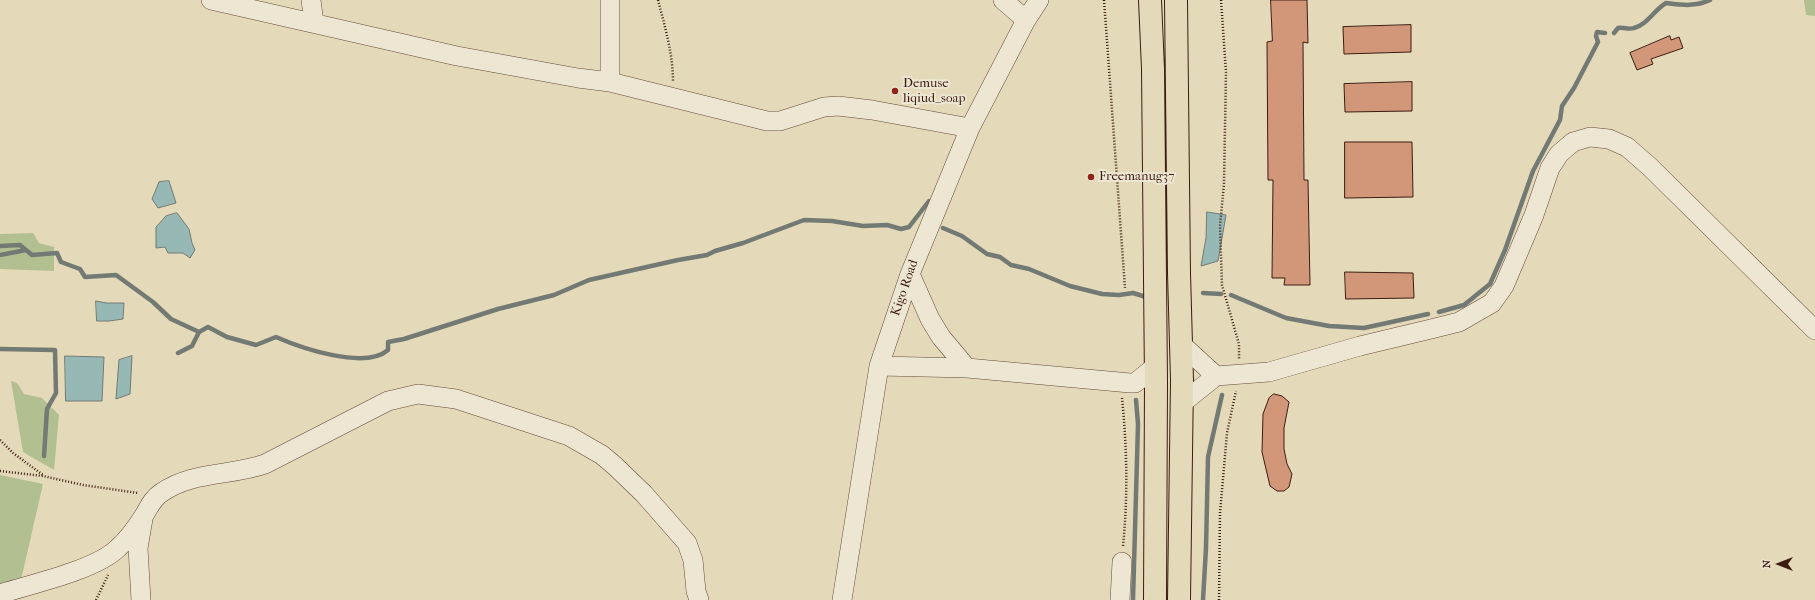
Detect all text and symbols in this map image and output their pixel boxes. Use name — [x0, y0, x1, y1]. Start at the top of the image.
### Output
place label: Demuse liqiud_soap — [903, 76, 966, 107]
marker: Demuse liqiud_soap — [890, 86, 900, 96]
place label: Freemanug37 — [1099, 169, 1174, 185]
marker: Freemanug37 — [1086, 172, 1096, 182]
street label: Kigo Road — [888, 258, 922, 318]
north arrow — [1759, 544, 1799, 584]
text: N — [1760, 560, 1773, 568]

